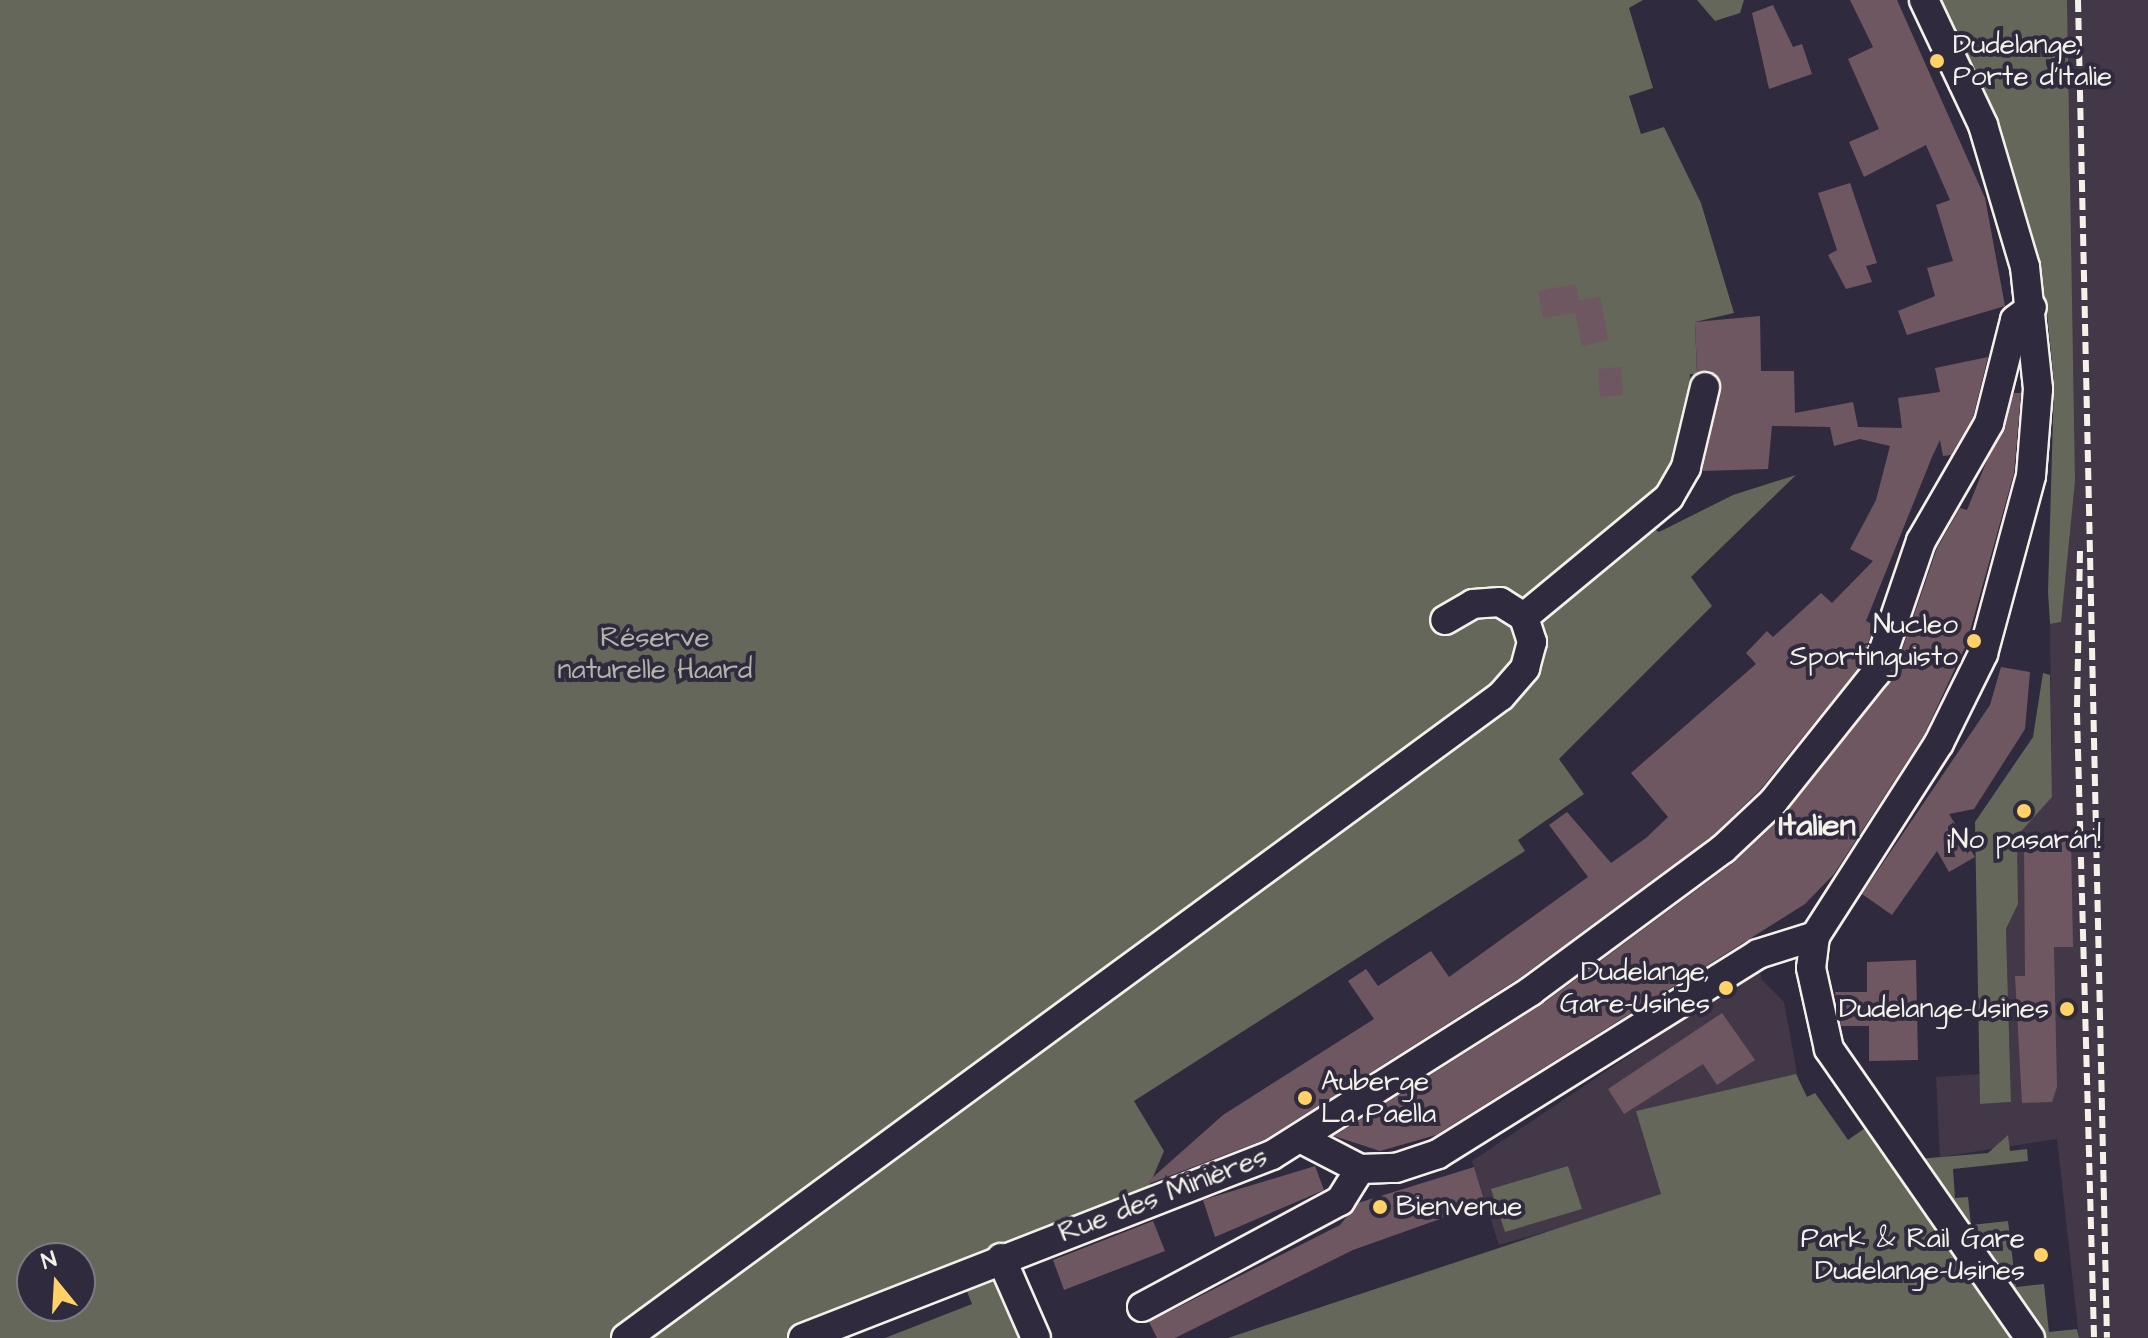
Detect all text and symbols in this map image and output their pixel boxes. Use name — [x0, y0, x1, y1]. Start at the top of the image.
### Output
place label: Dudelange, Porte d’Italie — [1953, 28, 2112, 94]
marker: Dudelange, Porte d’Italie — [1928, 52, 1946, 70]
place label: Nucleo Sportinguisto — [1790, 608, 1958, 674]
park label: Réserve naturelle Haard — [558, 621, 752, 687]
marker: Nucleo Sportinguisto — [1965, 632, 1983, 650]
marker: ¡No pasarán! — [2015, 802, 2033, 820]
district label: Italien — [1778, 807, 1856, 845]
place label: ¡No pasarán! — [1947, 823, 2101, 857]
place label: Dudelange, Gare-Usines — [1560, 955, 1710, 1021]
marker: Dudelange, Gare-Usines — [1717, 979, 1735, 997]
place label: Dudelange-Usines — [1839, 992, 2049, 1026]
marker: Dudelange-Usines — [2056, 998, 2078, 1020]
place label: Auberge La Paella — [1321, 1065, 1436, 1131]
marker: Auberge La Paella — [1296, 1089, 1314, 1107]
street label: Rue des Minières — [1054, 1140, 1272, 1250]
place label: Bienvenue — [1396, 1190, 1522, 1224]
marker: Bienvenue — [1371, 1198, 1389, 1216]
place label: Park & Rail Gare Dudelange-Usines — [1801, 1222, 2025, 1288]
north arrow — [16, 1242, 96, 1322]
text: N — [38, 1244, 60, 1277]
marker: Park & Rail Gare Dudelange-Usines — [2032, 1246, 2050, 1264]

